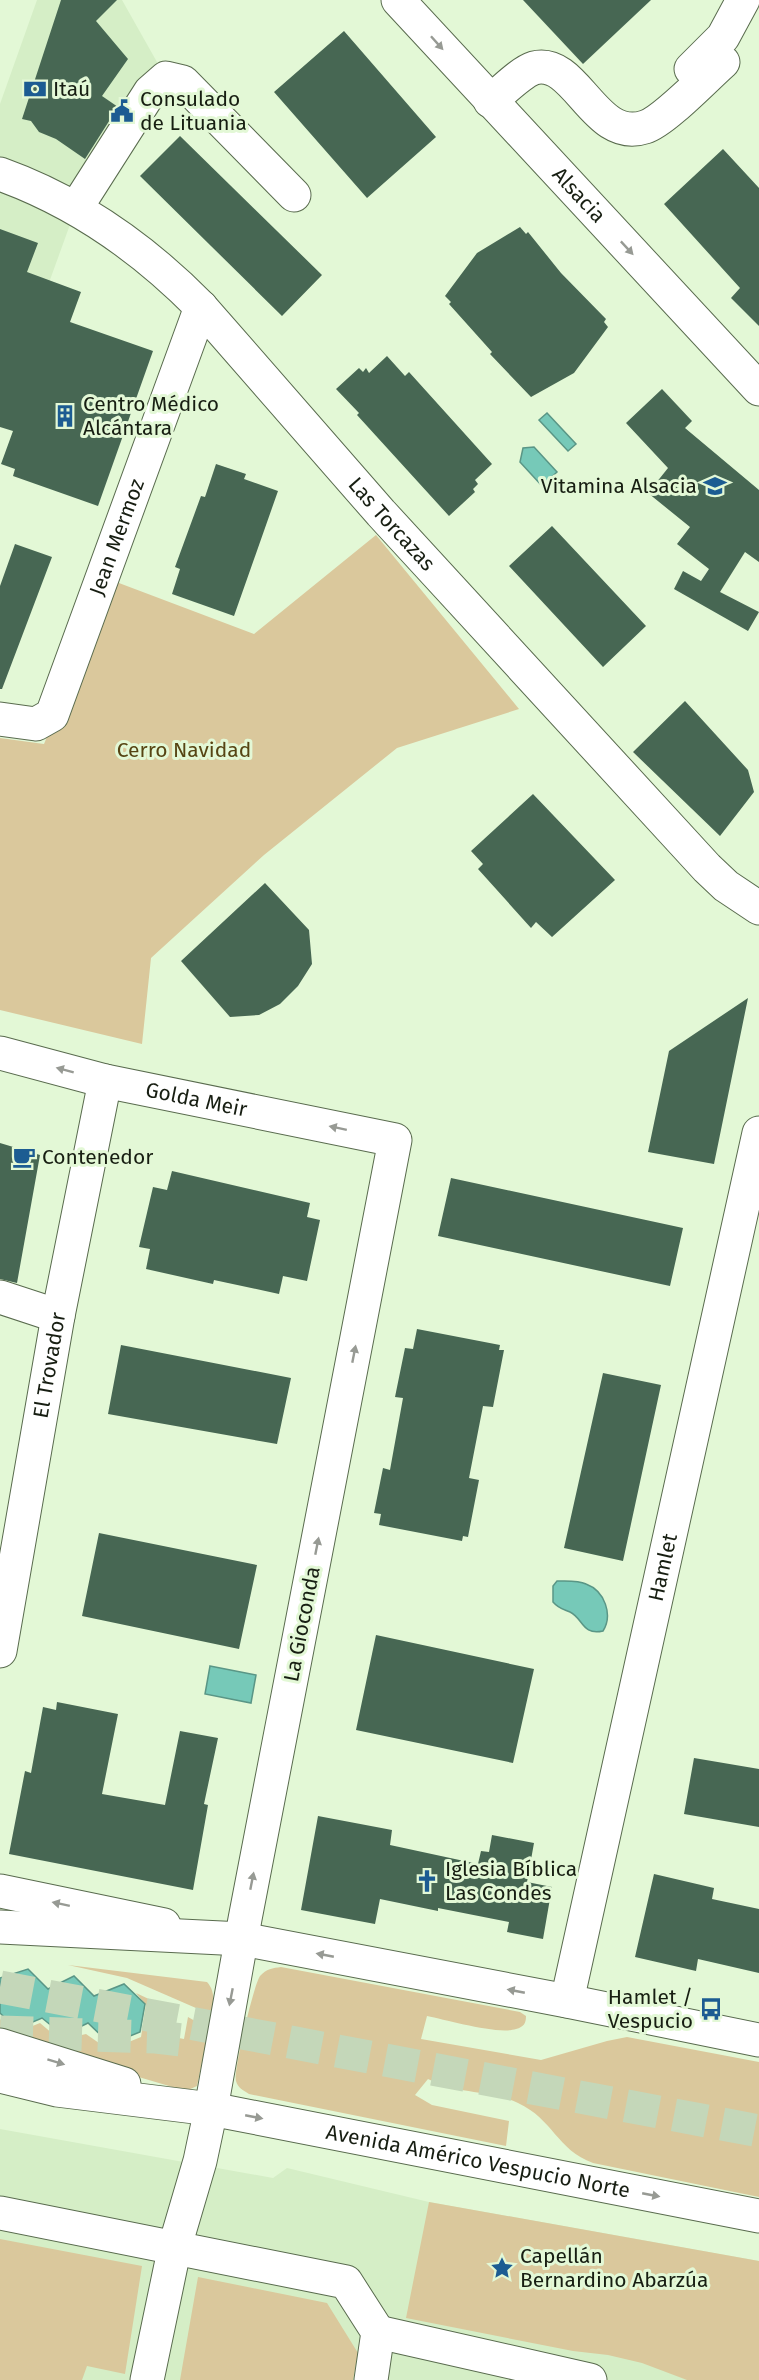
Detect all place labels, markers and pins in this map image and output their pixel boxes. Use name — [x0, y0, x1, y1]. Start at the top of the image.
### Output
bank icon: Itaú — [22, 76, 48, 102]
place label: Itaú — [53, 76, 90, 102]
place label: Consulado de Lituania — [140, 86, 247, 136]
public building icon: Consulado de Lituania — [109, 98, 135, 124]
place label: Centro Médico Alcántara — [83, 391, 219, 441]
building icon: Centro Médico Alcántara — [52, 403, 78, 429]
place label: Vitamina Alsacia — [541, 473, 697, 499]
school or university icon: Vitamina Alsacia — [702, 473, 728, 499]
cafe icon: Contenedor — [11, 1144, 37, 1170]
place label: Contenedor — [42, 1144, 153, 1170]
place label: Iglesia Bíblica Las Condes — [445, 1856, 577, 1906]
church icon: Iglesia Bíblica Las Condes — [414, 1868, 440, 1894]
place label: Hamlet / Vespucio — [608, 1984, 693, 2034]
bus stop icon: Hamlet / Vespucio — [698, 1996, 724, 2022]
place label: Capellán Bernardino Abarzúa — [520, 2243, 708, 2293]
place icon: Capellán Bernardino Abarzúa — [489, 2255, 515, 2281]

